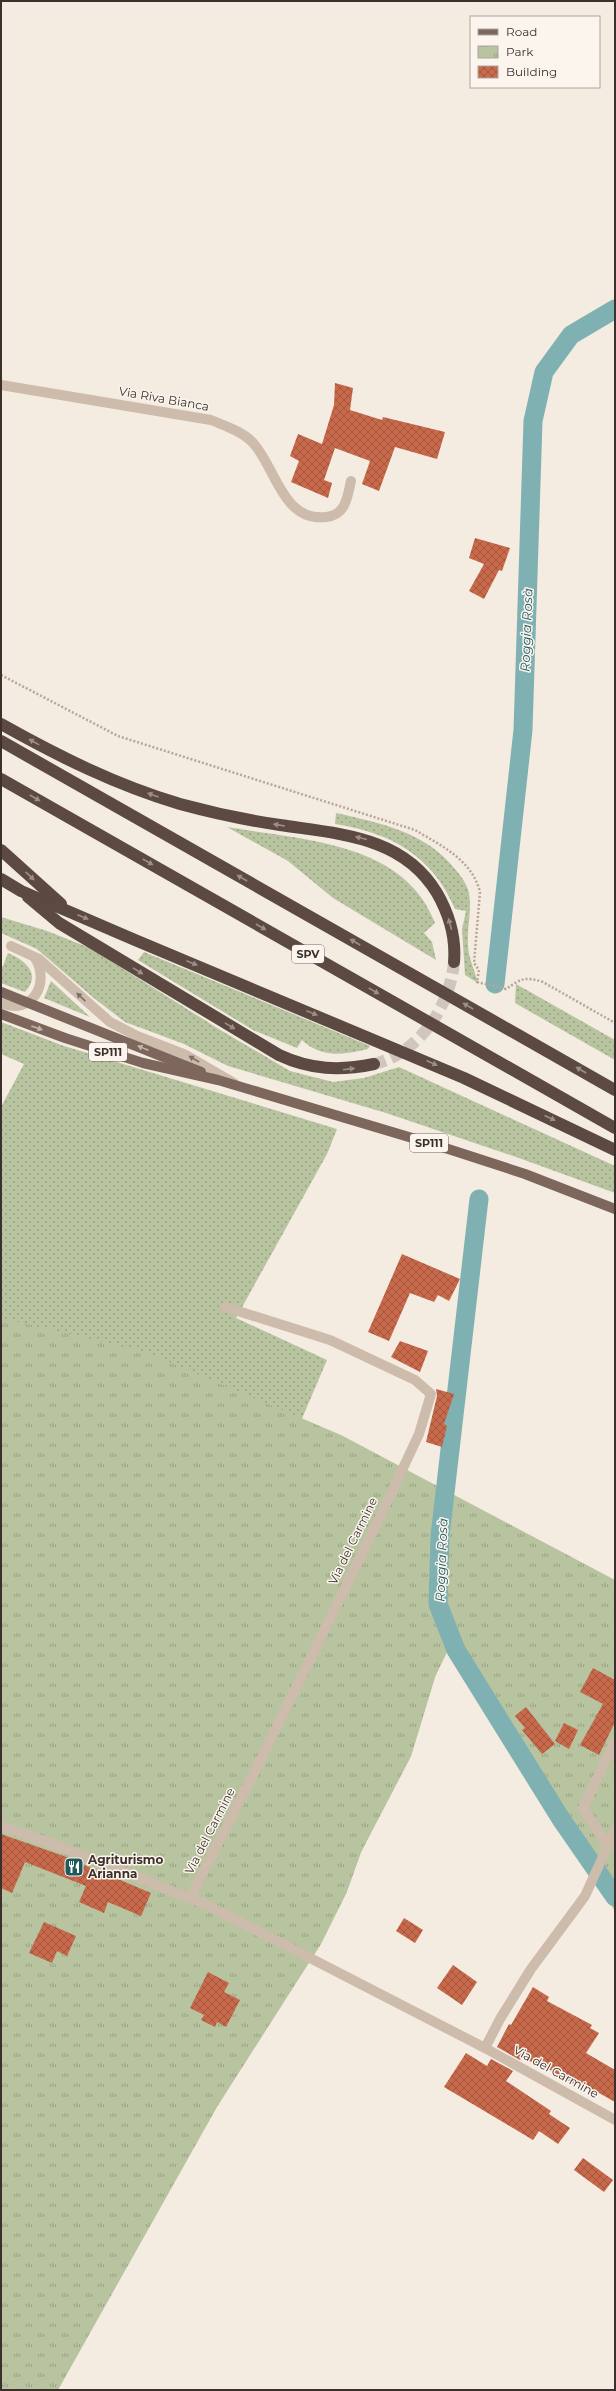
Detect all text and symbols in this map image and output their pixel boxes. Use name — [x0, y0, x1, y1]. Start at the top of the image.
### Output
legend — [470, 16, 600, 88]
text: Road — [506, 24, 537, 39]
text: Park — [506, 44, 534, 59]
text: Building — [506, 64, 557, 79]
street label: Via Riva Bianca — [118, 383, 210, 414]
water label: Roggia Rosà — [517, 588, 535, 672]
one-way arrow — [28, 739, 40, 746]
one-way arrow — [146, 791, 158, 797]
one-way arrow — [29, 795, 41, 802]
one-way arrow — [273, 822, 285, 828]
one-way arrow — [355, 835, 367, 841]
one-way arrow — [142, 859, 154, 866]
one-way arrow — [25, 871, 35, 881]
one-way arrow — [236, 874, 248, 881]
one-way arrow — [77, 914, 89, 920]
one-way arrow — [447, 917, 453, 929]
one-way arrow — [255, 923, 267, 930]
one-way arrow — [349, 938, 361, 945]
road number: SPV — [292, 945, 324, 963]
one-way arrow — [186, 961, 198, 967]
one-way arrow — [132, 967, 144, 974]
one-way arrow — [368, 988, 380, 994]
one-way arrow — [76, 993, 86, 1002]
one-way arrow — [462, 1003, 474, 1010]
one-way arrow — [306, 1010, 317, 1016]
one-way arrow — [224, 1023, 236, 1030]
one-way arrow — [32, 1025, 44, 1031]
road number: SP111 — [89, 1043, 127, 1061]
one-way arrow — [137, 1045, 149, 1051]
one-way arrow — [188, 1055, 200, 1062]
one-way arrow — [426, 1061, 438, 1067]
one-way arrow — [343, 1065, 355, 1072]
one-way arrow — [575, 1067, 587, 1074]
one-way arrow — [544, 1115, 555, 1121]
road number: SP111 — [410, 1134, 448, 1152]
street label: Via del Carmine — [325, 1495, 380, 1587]
water label: Roggia Rosà — [432, 1518, 450, 1602]
street label: Via del Carmine — [181, 1785, 238, 1876]
place label: Agriturismo Arianna — [87, 1852, 163, 1881]
restaurant icon: Agriturismo Arianna — [63, 1856, 85, 1878]
street label: Via del Carmine — [511, 2042, 601, 2101]

